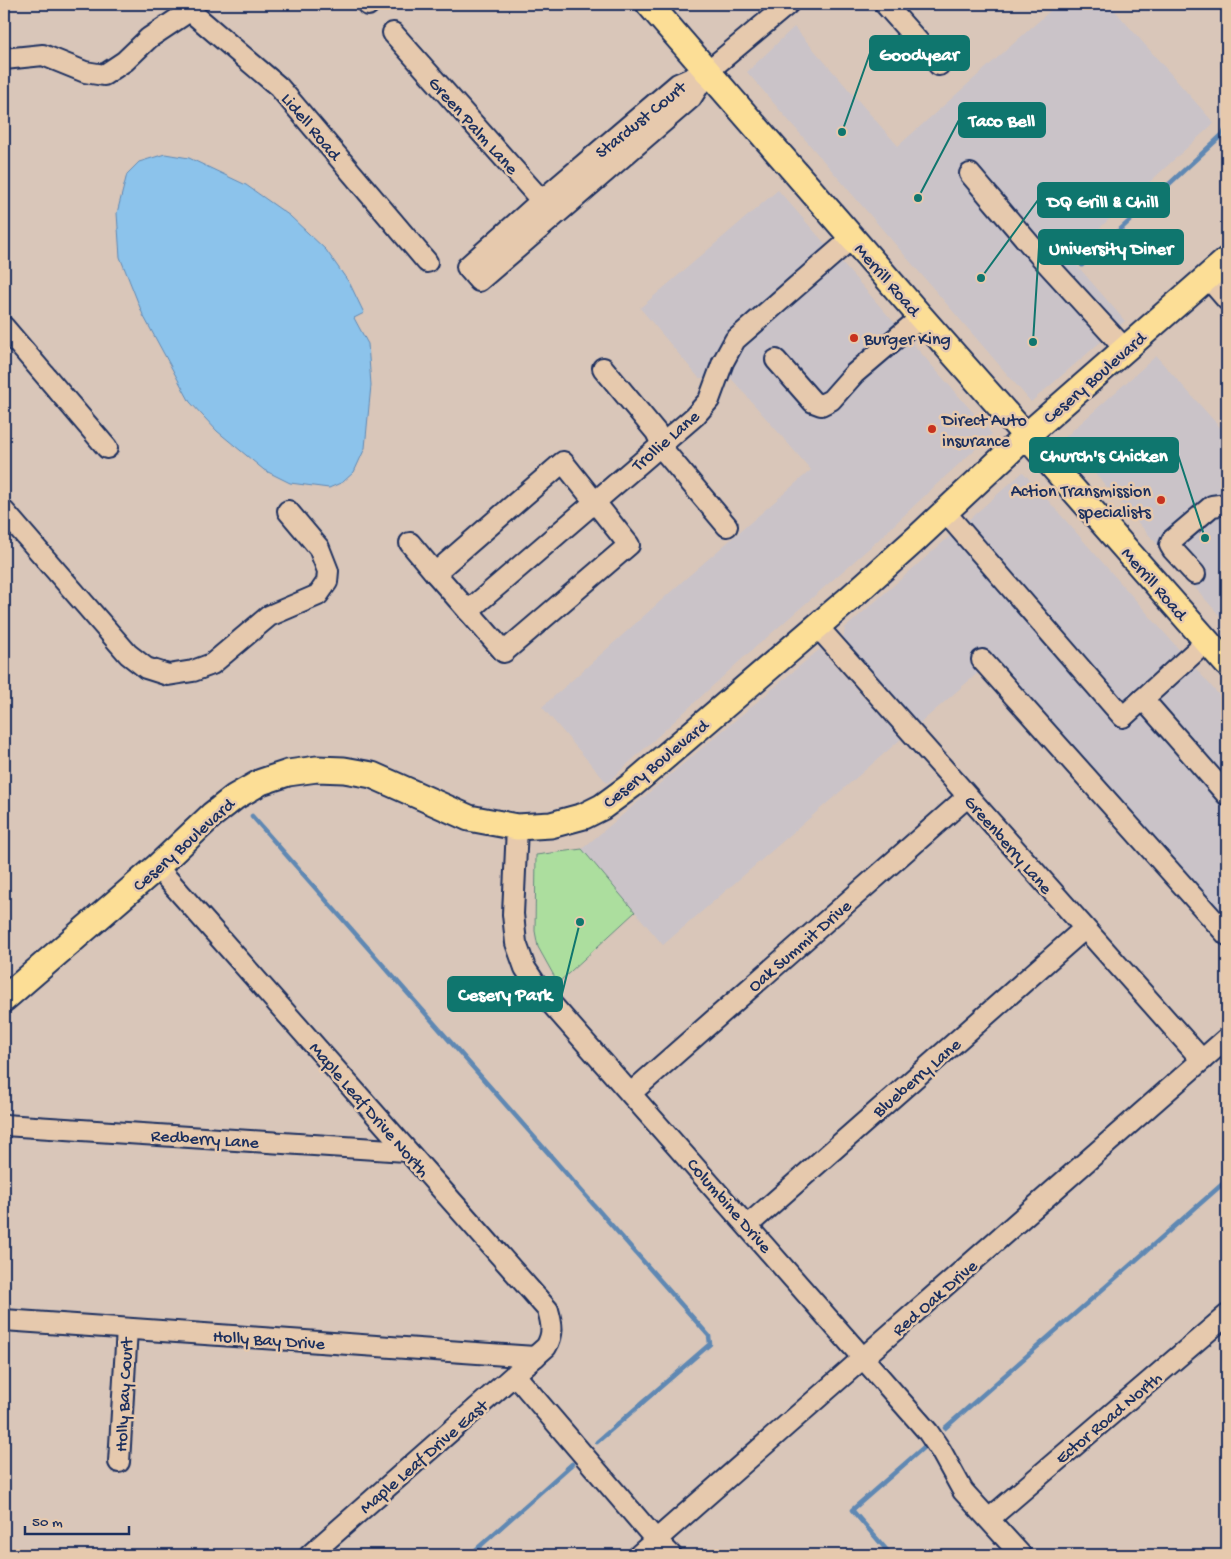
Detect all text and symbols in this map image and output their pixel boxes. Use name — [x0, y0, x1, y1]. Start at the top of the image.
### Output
callout: Goodyear — [870, 36, 969, 70]
text: Goodyear — [879, 45, 961, 68]
street label: Green Palm Lane — [423, 73, 522, 180]
street label: Stardust Court — [592, 77, 692, 164]
street label: Lidell Road — [276, 90, 345, 167]
callout: Taco Bell — [959, 103, 1045, 137]
text: Taco Bell — [967, 111, 1035, 134]
callout: DQ Grill & Chill — [1038, 183, 1169, 217]
text: DQ Grill & Chill — [1045, 192, 1159, 215]
callout: University Diner — [1039, 230, 1183, 264]
text: University Diner — [1049, 239, 1175, 262]
street label: Merrill Road — [849, 240, 924, 323]
street label: Cesery Boulevard — [1040, 328, 1153, 429]
place label: Burger King — [863, 330, 951, 351]
marker: Burger King — [848, 332, 860, 344]
street label: Trollie Lane — [628, 406, 705, 478]
place label: Direct Auto insurance — [941, 411, 1027, 453]
marker: Direct Auto insurance — [926, 423, 938, 435]
callout: Church's Chicken — [1030, 438, 1178, 472]
text: Church's Chicken — [1039, 446, 1169, 469]
place label: Action Transmission specialists — [1011, 482, 1152, 524]
marker: Action Transmission specialists — [1155, 494, 1167, 506]
street label: Merrill Road — [1116, 544, 1191, 627]
street label: Cesery Boulevard — [600, 715, 715, 814]
street label: Greenberry Lane — [959, 792, 1056, 900]
street label: Cesery Boulevard — [130, 794, 241, 897]
street label: Oak Summit Drive — [745, 896, 857, 998]
callout: Cesery Park — [448, 977, 562, 1011]
text: Cesery Park — [457, 985, 554, 1008]
street label: Blueberry Lane — [868, 1034, 967, 1124]
street label: Maple Leaf Drive North — [304, 1039, 433, 1183]
street label: Redberry Lane — [150, 1126, 260, 1155]
street label: Columbine Drive — [681, 1155, 776, 1259]
street label: Red Oak Drive — [889, 1256, 983, 1342]
street label: Holly Bay Drive — [212, 1327, 326, 1356]
street label: Holly Bay Court — [112, 1336, 139, 1453]
street label: Ector Road North — [1052, 1368, 1167, 1470]
street label: Maple Leaf Drive East — [356, 1395, 494, 1519]
scale bar — [25, 1504, 129, 1536]
text: 50 m — [32, 1514, 63, 1532]

